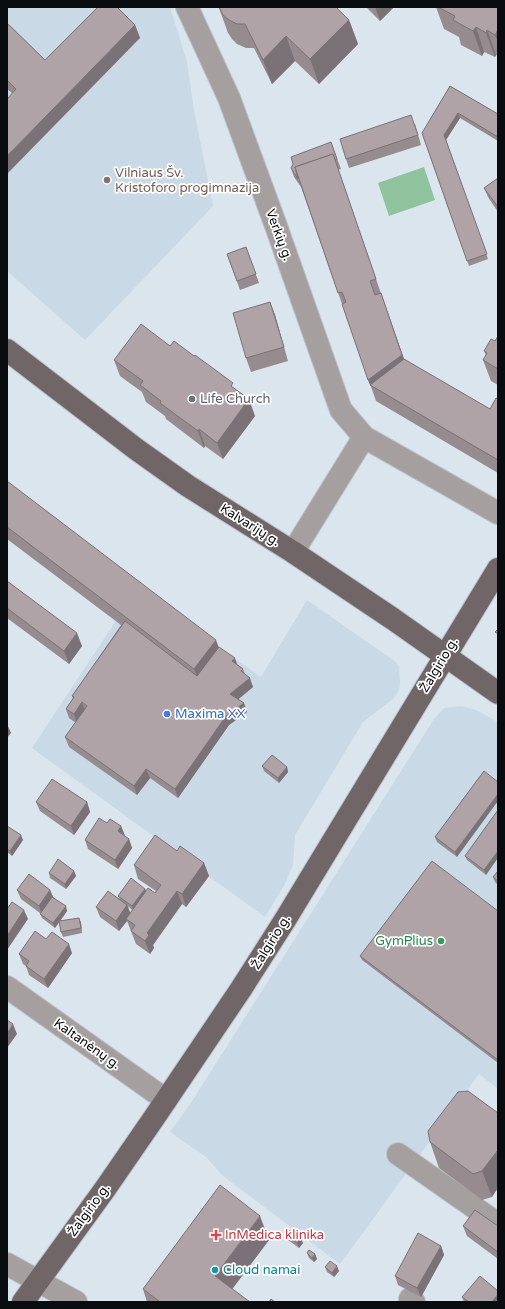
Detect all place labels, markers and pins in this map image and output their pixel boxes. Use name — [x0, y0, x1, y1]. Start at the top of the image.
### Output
place label: Vilniaus Šv. Kristoforo progimnazija — [115, 165, 259, 196]
marker: Vilniaus Šv. Kristoforo progimnazija — [102, 175, 112, 185]
place label: Life Church — [200, 391, 271, 407]
marker: Life Church — [187, 394, 197, 404]
place label: Maxima XX — [175, 706, 246, 722]
marker: Maxima XX — [162, 709, 172, 719]
place label: GymPlius — [375, 933, 433, 949]
marker: GymPlius — [436, 936, 446, 946]
place label: InMedica klinika — [225, 1227, 324, 1243]
marker: InMedica klinika — [210, 1229, 222, 1241]
place label: Cloud namai — [223, 1262, 300, 1278]
marker: Cloud namai — [210, 1265, 220, 1275]

